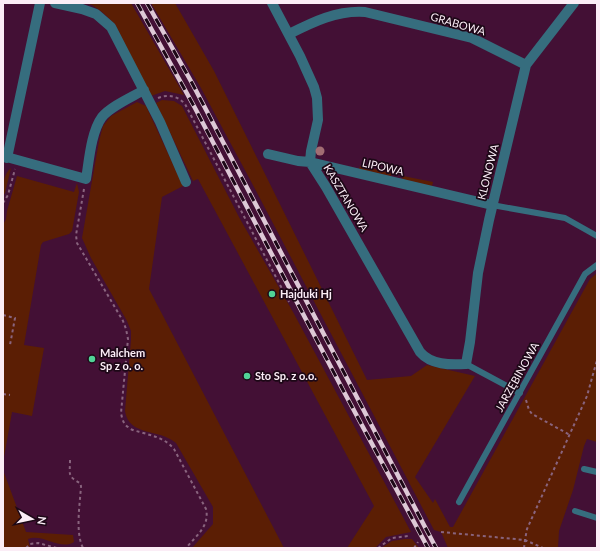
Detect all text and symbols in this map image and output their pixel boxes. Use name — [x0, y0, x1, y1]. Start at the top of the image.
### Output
street label: GRABOWA — [429, 9, 488, 38]
street label: KLONOWA — [474, 142, 501, 201]
street label: LIPOWA — [361, 155, 406, 178]
street label: KASZTANOWA — [321, 162, 372, 234]
place label: Hajduki Hj — [280, 287, 332, 300]
marker: Hajduki Hj — [267, 289, 277, 299]
street label: JARZĘBINOWA — [492, 339, 541, 414]
place label: Malchem Sp z o. o. — [100, 346, 145, 372]
marker: Malchem Sp z o. o. — [87, 354, 97, 364]
place label: Sto Sp. z o.o. — [255, 369, 317, 382]
marker: Sto Sp. z o.o. — [242, 371, 252, 381]
north arrow — [12, 499, 52, 539]
text: N — [35, 515, 49, 526]

